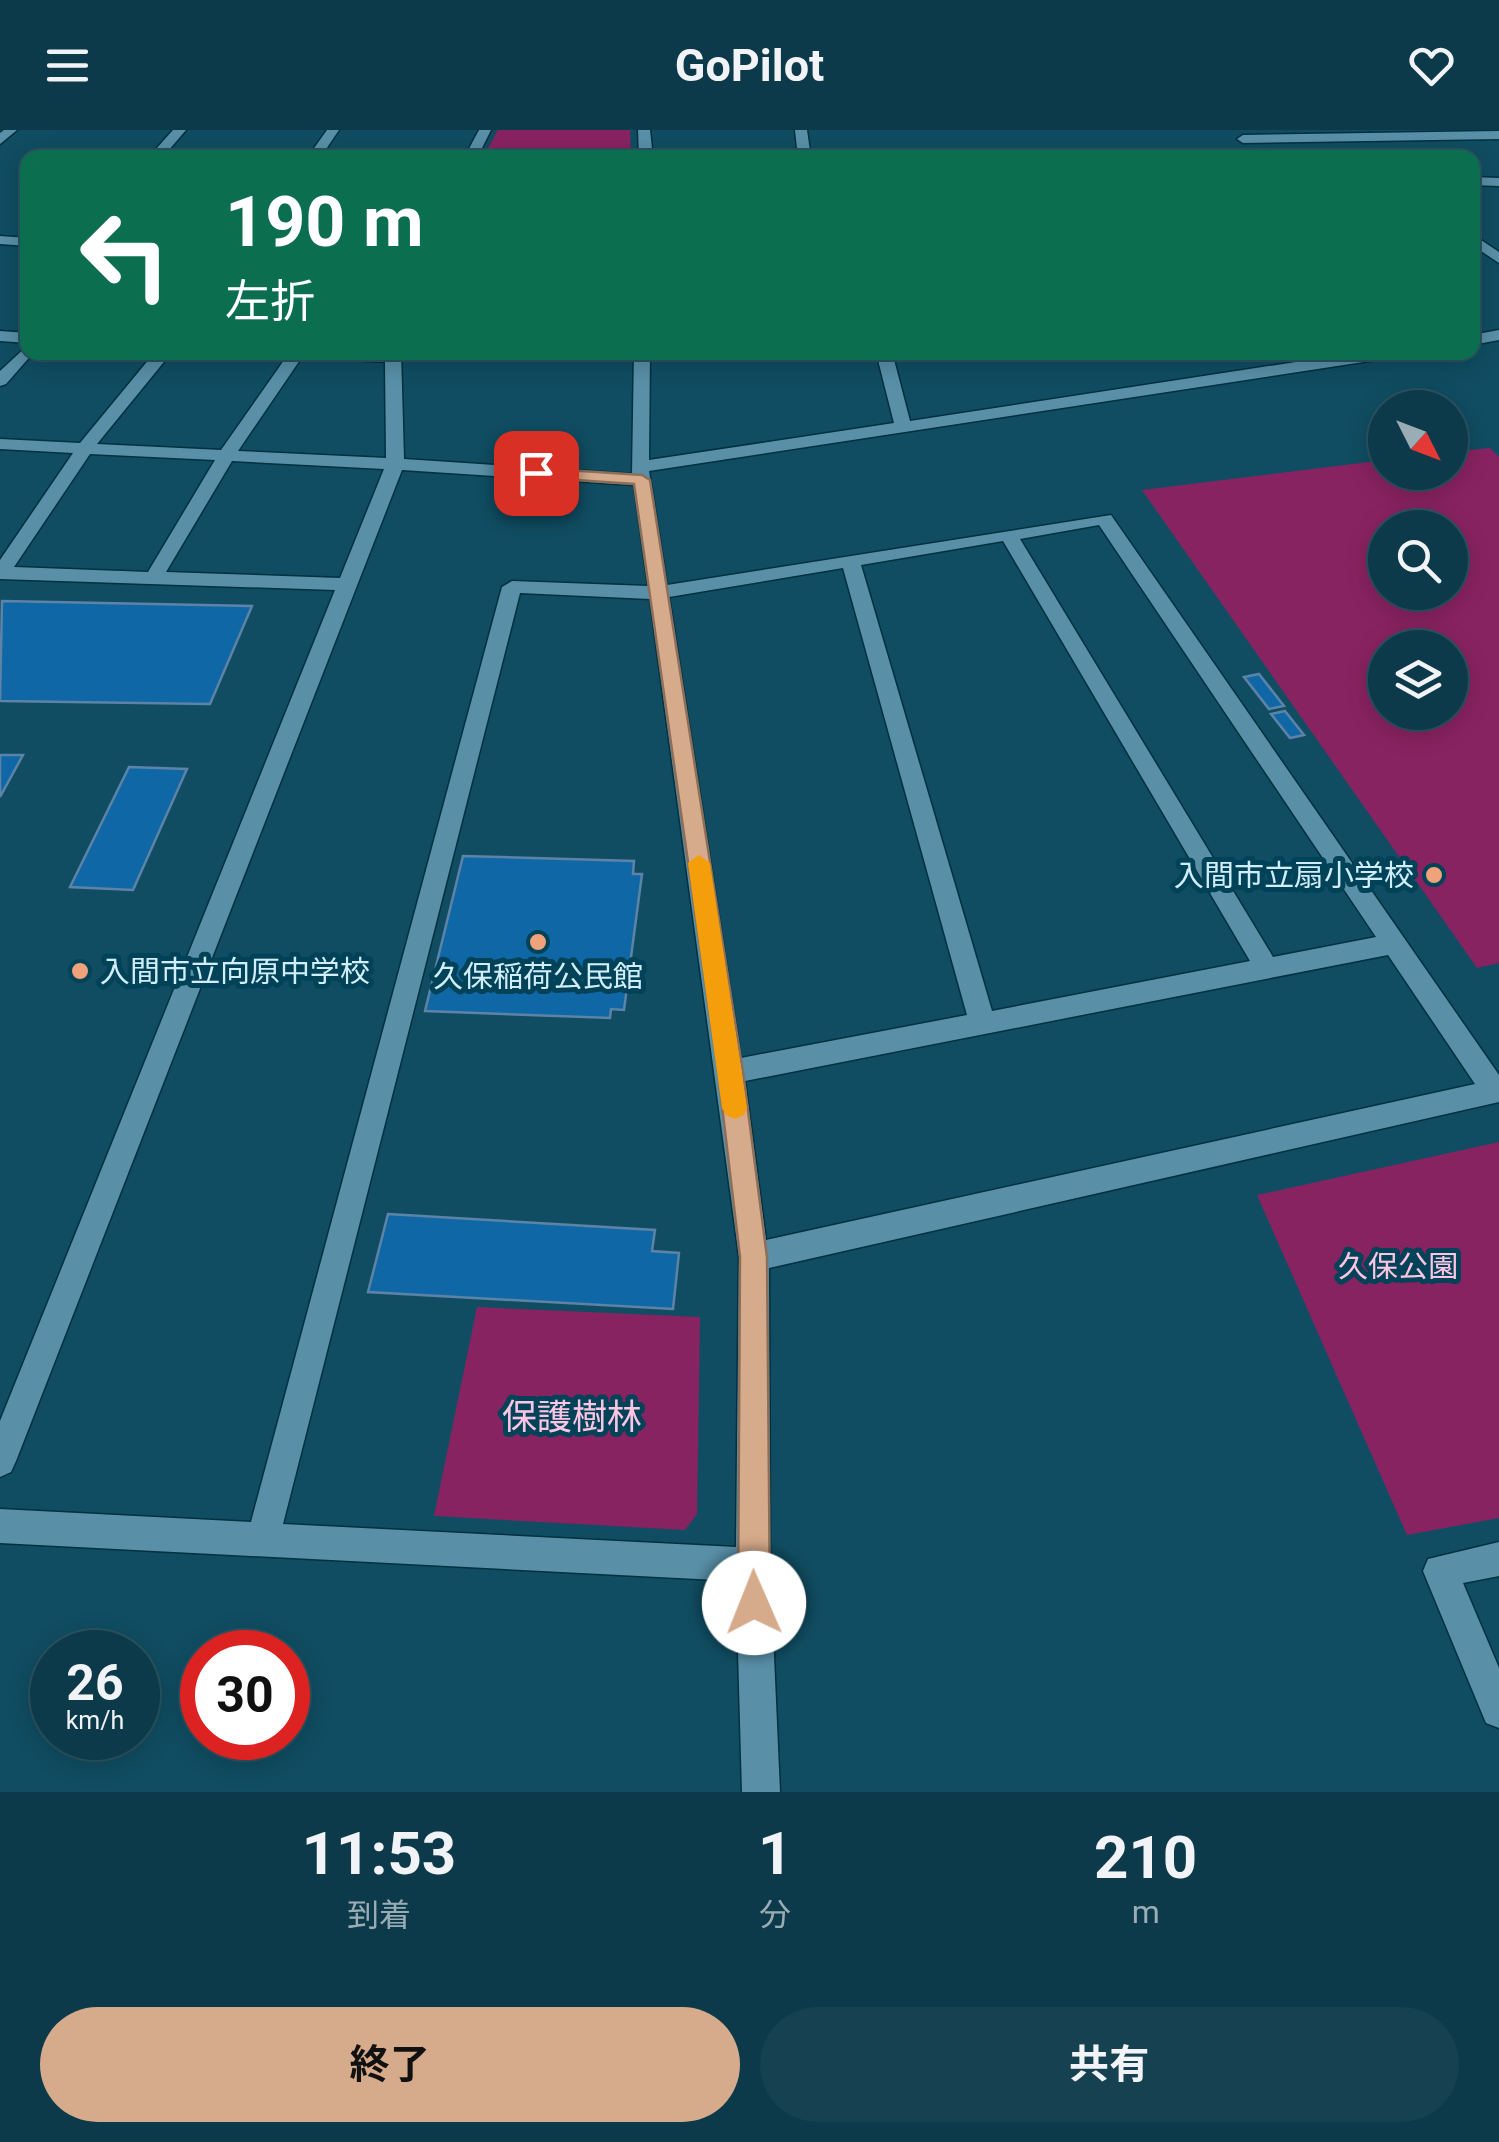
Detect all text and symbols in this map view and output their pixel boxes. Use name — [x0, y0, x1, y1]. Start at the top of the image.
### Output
icon: menu — [40, 38, 95, 93]
icon: heart — [1404, 38, 1459, 93]
text: GoPilot — [675, 39, 824, 92]
text: 190 m — [225, 181, 424, 263]
icon: left — [60, 190, 190, 320]
text: 左折 — [225, 275, 315, 328]
north arrow — [1368, 390, 1468, 490]
map controls — [1368, 390, 1468, 730]
pin — [494, 431, 579, 516]
icon: arrive — [509, 446, 564, 501]
button: search — [1368, 510, 1468, 610]
button: layers — [1368, 630, 1468, 730]
place label: 入間市立扇小学校 — [1174, 858, 1414, 893]
marker: 入間市立扇小学校 — [1423, 864, 1445, 886]
marker: 久保稲荷公民館 — [527, 931, 549, 953]
place label: 入間市立向原中学校 — [100, 954, 370, 989]
place label: 久保稲荷公民館 — [433, 959, 643, 994]
marker: 入間市立向原中学校 — [69, 960, 91, 982]
park label: 久保公園 — [1338, 1249, 1458, 1284]
park label: 保護樹林 — [502, 1397, 642, 1438]
position arrow — [702, 1551, 806, 1655]
speed limit sign: 30 — [180, 1630, 310, 1760]
text: 26 — [66, 1654, 124, 1712]
text: km/h — [66, 1706, 124, 1735]
text: 11:53 — [302, 1818, 456, 1889]
text: 1 — [758, 1818, 792, 1889]
text: 210 — [1094, 1822, 1197, 1893]
text: m — [1132, 1893, 1160, 1931]
text: 到着 — [347, 1896, 411, 1934]
text: 分 — [759, 1896, 791, 1934]
button: 終了 — [40, 2007, 740, 2122]
button: 共有 — [760, 2007, 1459, 2122]

